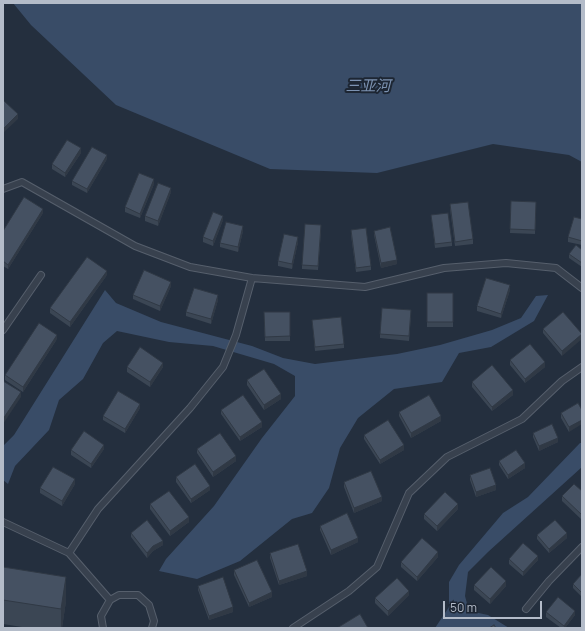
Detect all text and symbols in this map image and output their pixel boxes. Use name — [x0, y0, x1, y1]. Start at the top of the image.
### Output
water label: 三亚河 — [346, 78, 390, 96]
scale bar — [445, 593, 544, 619]
text: 50 m — [450, 599, 477, 616]

